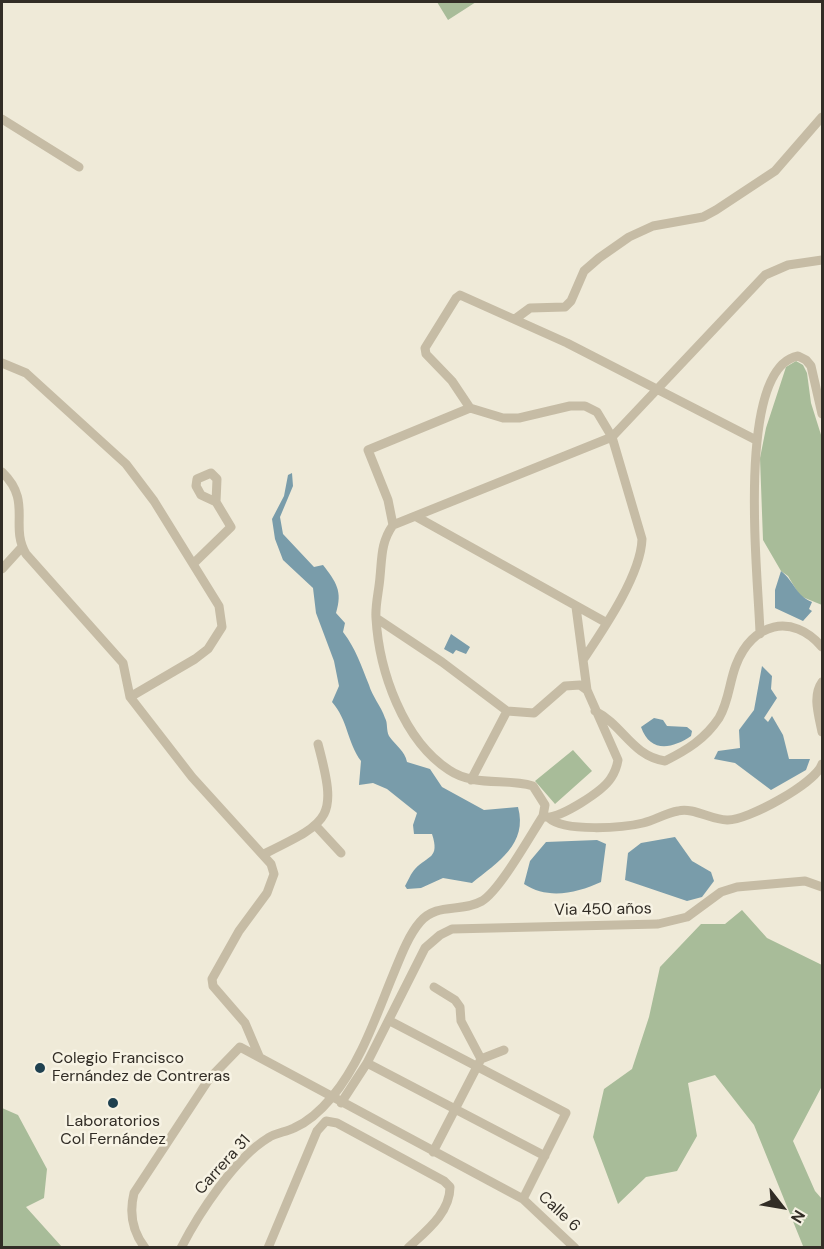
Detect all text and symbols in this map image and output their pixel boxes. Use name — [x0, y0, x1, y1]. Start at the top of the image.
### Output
street label: Via 450 años — [554, 900, 652, 920]
place label: Colegio Francisco Fernández de Contreras — [52, 1049, 230, 1087]
marker: Colegio Francisco Fernández de Contreras — [33, 1061, 47, 1075]
marker: Laboratorios Col Fernández — [106, 1096, 120, 1110]
place label: Laboratorios Col Fernández — [60, 1112, 166, 1150]
street label: Carrera 31 — [191, 1131, 255, 1199]
north arrow — [752, 1177, 812, 1237]
street label: Calle 6 — [534, 1188, 584, 1236]
text: N — [786, 1206, 810, 1227]

